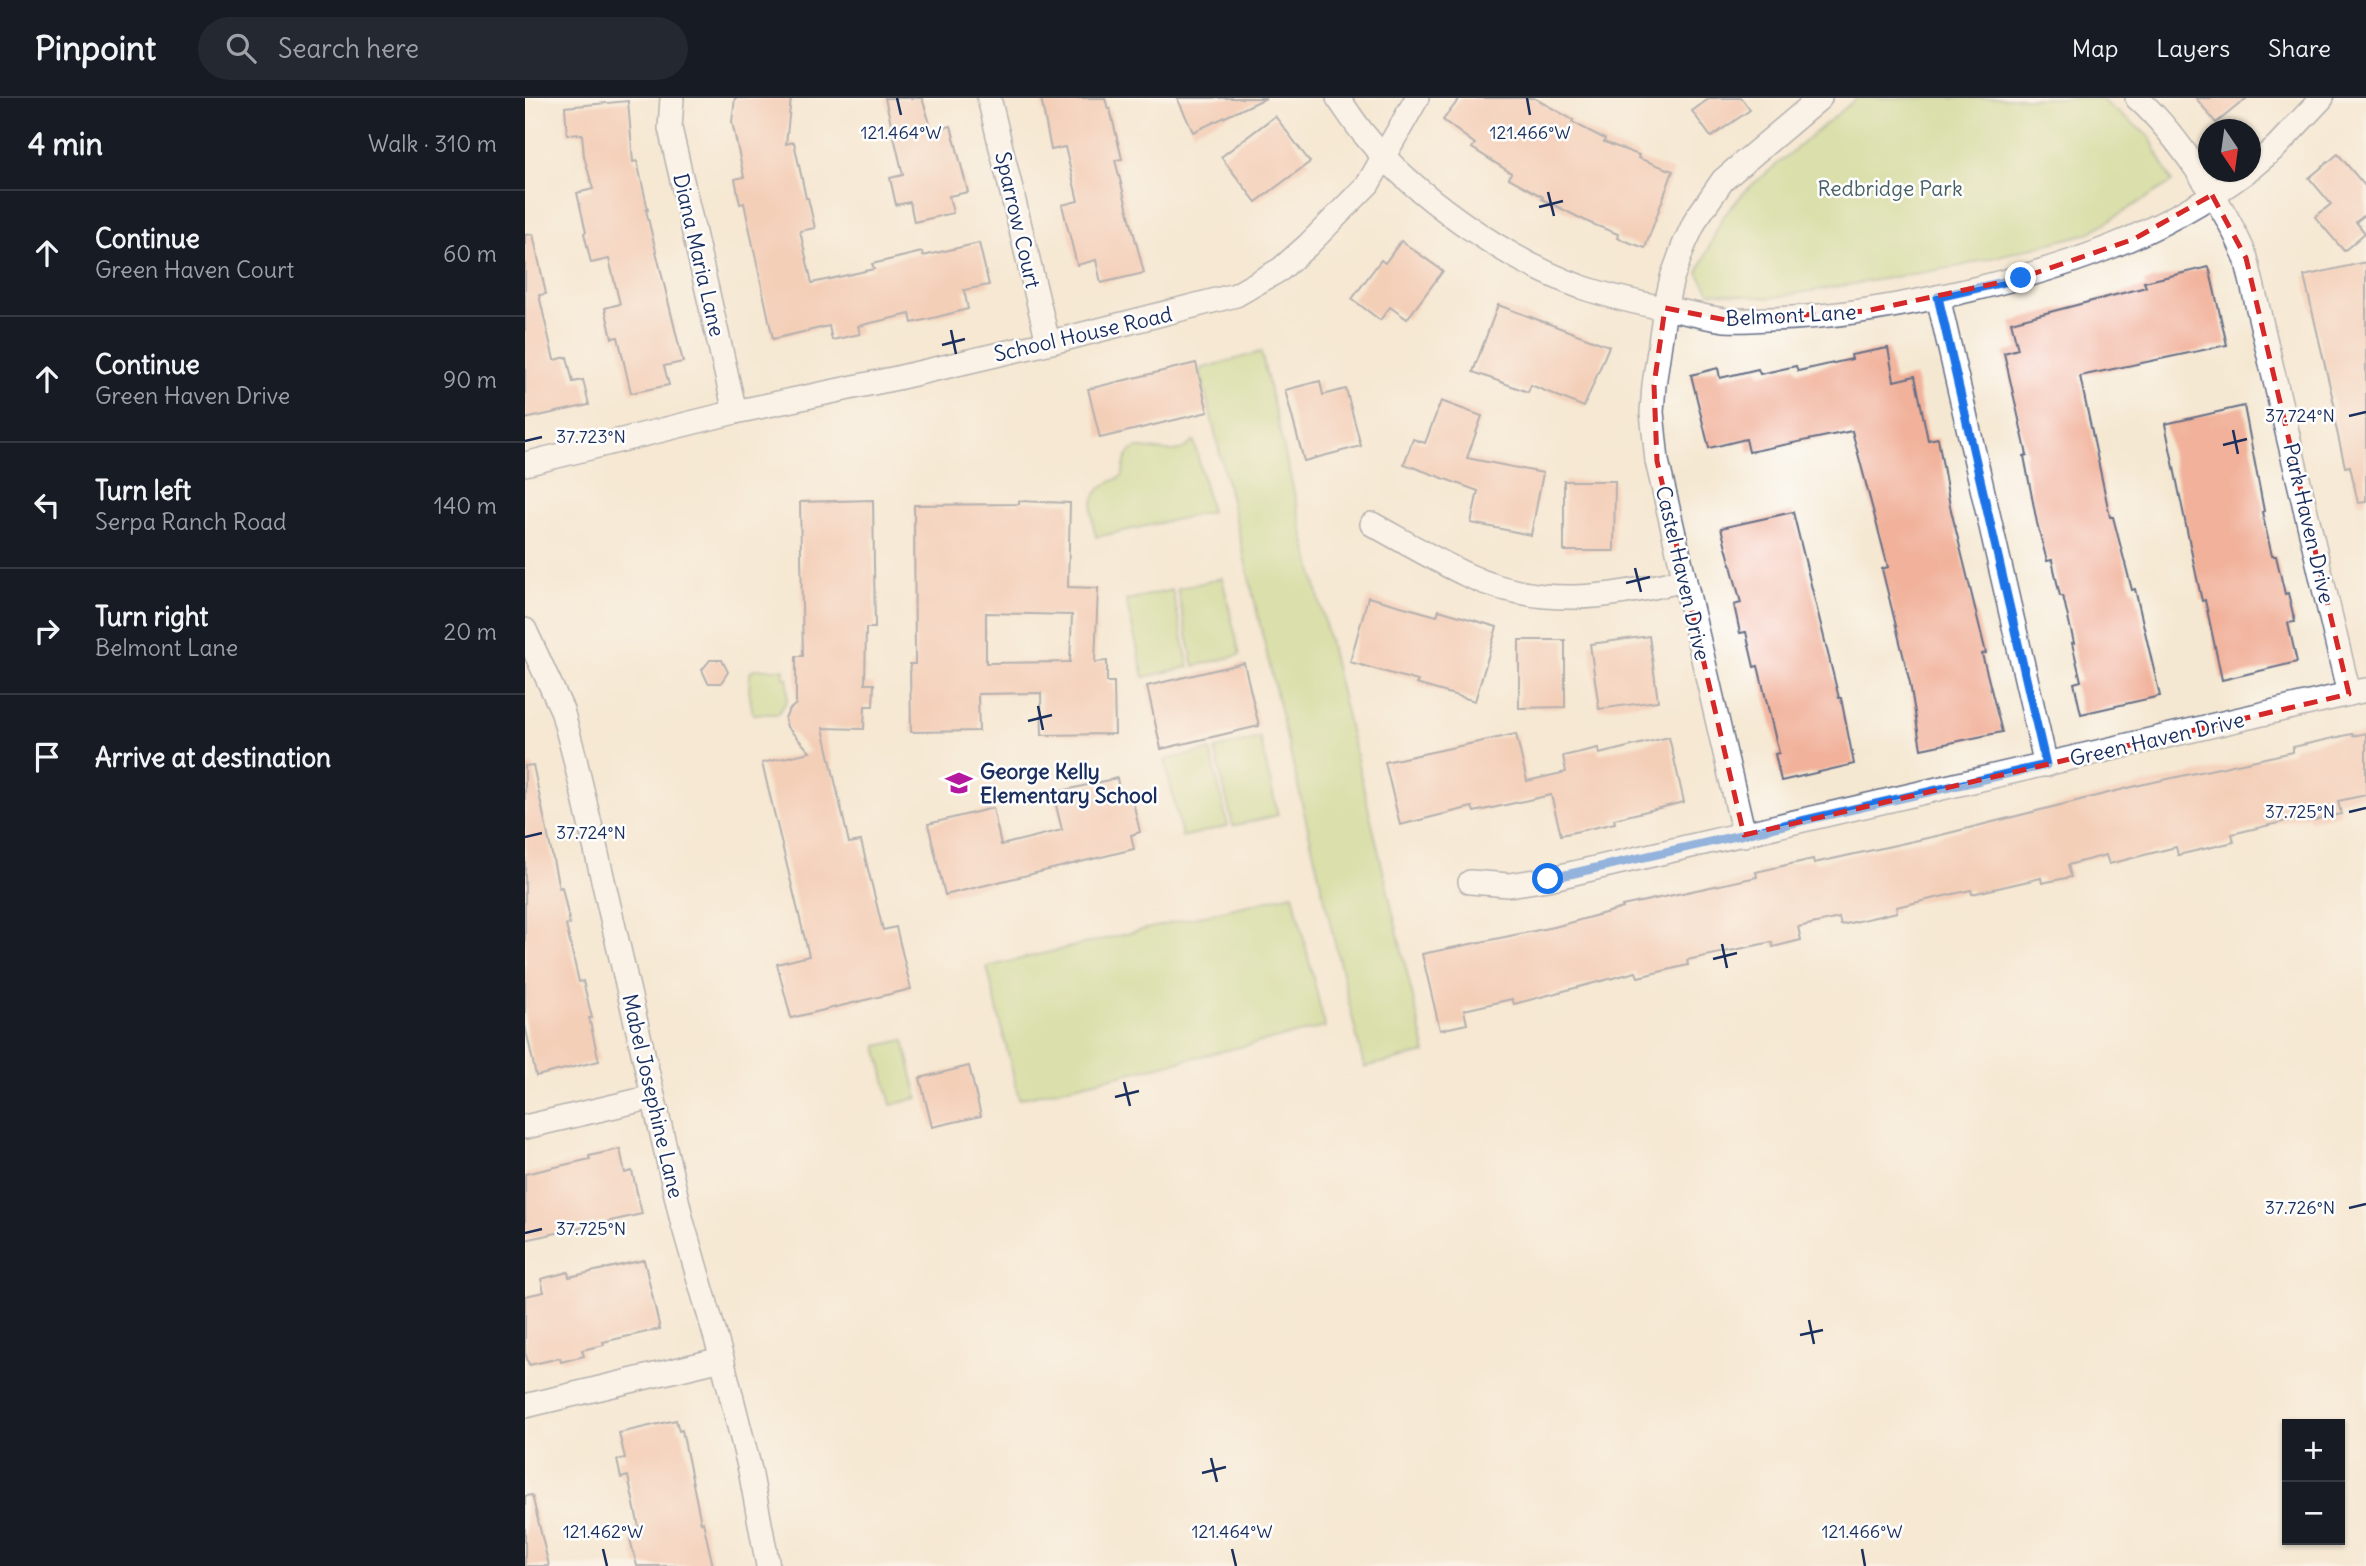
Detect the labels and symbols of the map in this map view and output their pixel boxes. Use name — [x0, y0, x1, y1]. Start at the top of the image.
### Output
north arrow — [2198, 119, 2261, 182]
text: 121.464°W — [860, 121, 942, 144]
text: 121.466°W — [1489, 121, 1571, 144]
street label: Sparrow Court — [989, 149, 1047, 291]
street label: Diana Maria Lane — [667, 171, 731, 339]
park label: Redbridge Park — [1817, 175, 1963, 202]
route end — [2005, 262, 2036, 293]
street label: Belmont Lane — [1725, 298, 1857, 332]
street label: School House Road — [991, 300, 1175, 368]
text: 37.724°N — [2265, 404, 2335, 427]
text: 37.723°N — [556, 425, 626, 448]
street label: Park Haven Drive — [2277, 440, 2341, 606]
street label: Castel Haven Drive — [1650, 483, 1716, 663]
street label: Green Haven Drive — [2067, 706, 2247, 772]
place label: George Kelly Elementary School — [980, 758, 1157, 809]
school or university icon: George Kelly Elementary School — [944, 768, 974, 798]
text: 37.725°N — [2265, 800, 2335, 823]
text: 37.724°N — [556, 821, 626, 844]
route start — [1532, 863, 1563, 894]
street label: Mabel Josephine Lane — [616, 991, 690, 1201]
text: 37.726°N — [2265, 1196, 2335, 1219]
text: 37.725°N — [556, 1217, 626, 1240]
text: 121.462°W — [563, 1520, 643, 1543]
text: 121.464°W — [1191, 1520, 1273, 1543]
text: 121.466°W — [1821, 1520, 1903, 1543]

